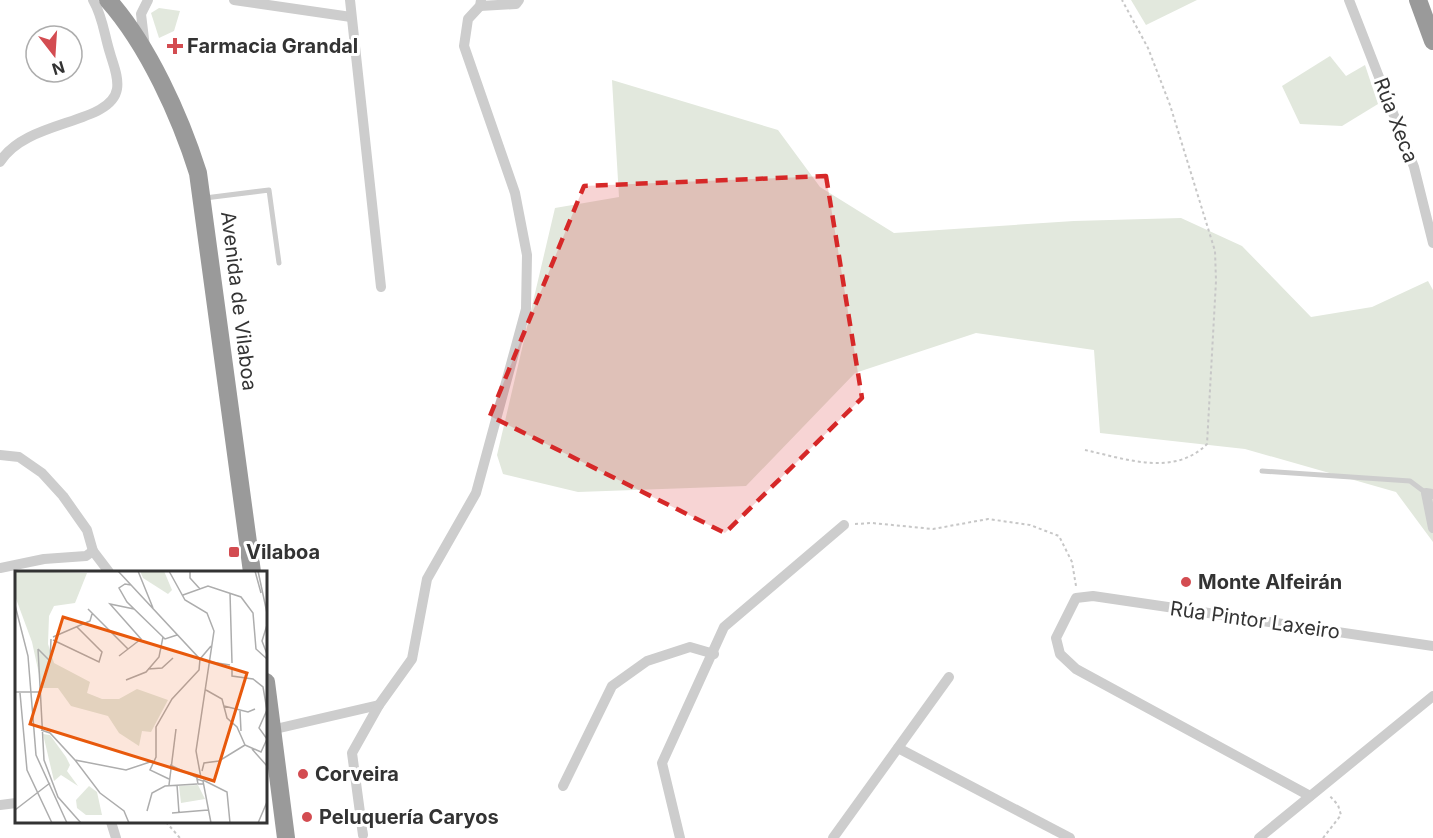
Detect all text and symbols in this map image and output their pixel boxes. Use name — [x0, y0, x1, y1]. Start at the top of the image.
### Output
north arrow — [24, 24, 84, 84]
place label: Farmacia Grandal — [187, 34, 358, 58]
marker: Farmacia Grandal — [168, 39, 182, 53]
text: N — [50, 57, 67, 80]
street label: Rúa Xeca — [1369, 74, 1423, 166]
street label: Avenida de Vilaboa — [216, 210, 262, 392]
place label: Vilaboa — [246, 540, 320, 564]
marker: Vilaboa — [227, 545, 241, 559]
place label: Monte Alfeirán — [1198, 570, 1342, 594]
inset map — [15, 571, 267, 823]
marker: Monte Alfeirán — [1179, 575, 1193, 589]
street label: Rúa Pintor Laxeiro — [1169, 596, 1341, 644]
place label: Corveira — [315, 762, 399, 786]
marker: Corveira — [296, 767, 310, 781]
place label: Peluquería Caryos — [319, 805, 499, 829]
marker: Peluquería Caryos — [300, 810, 314, 824]

